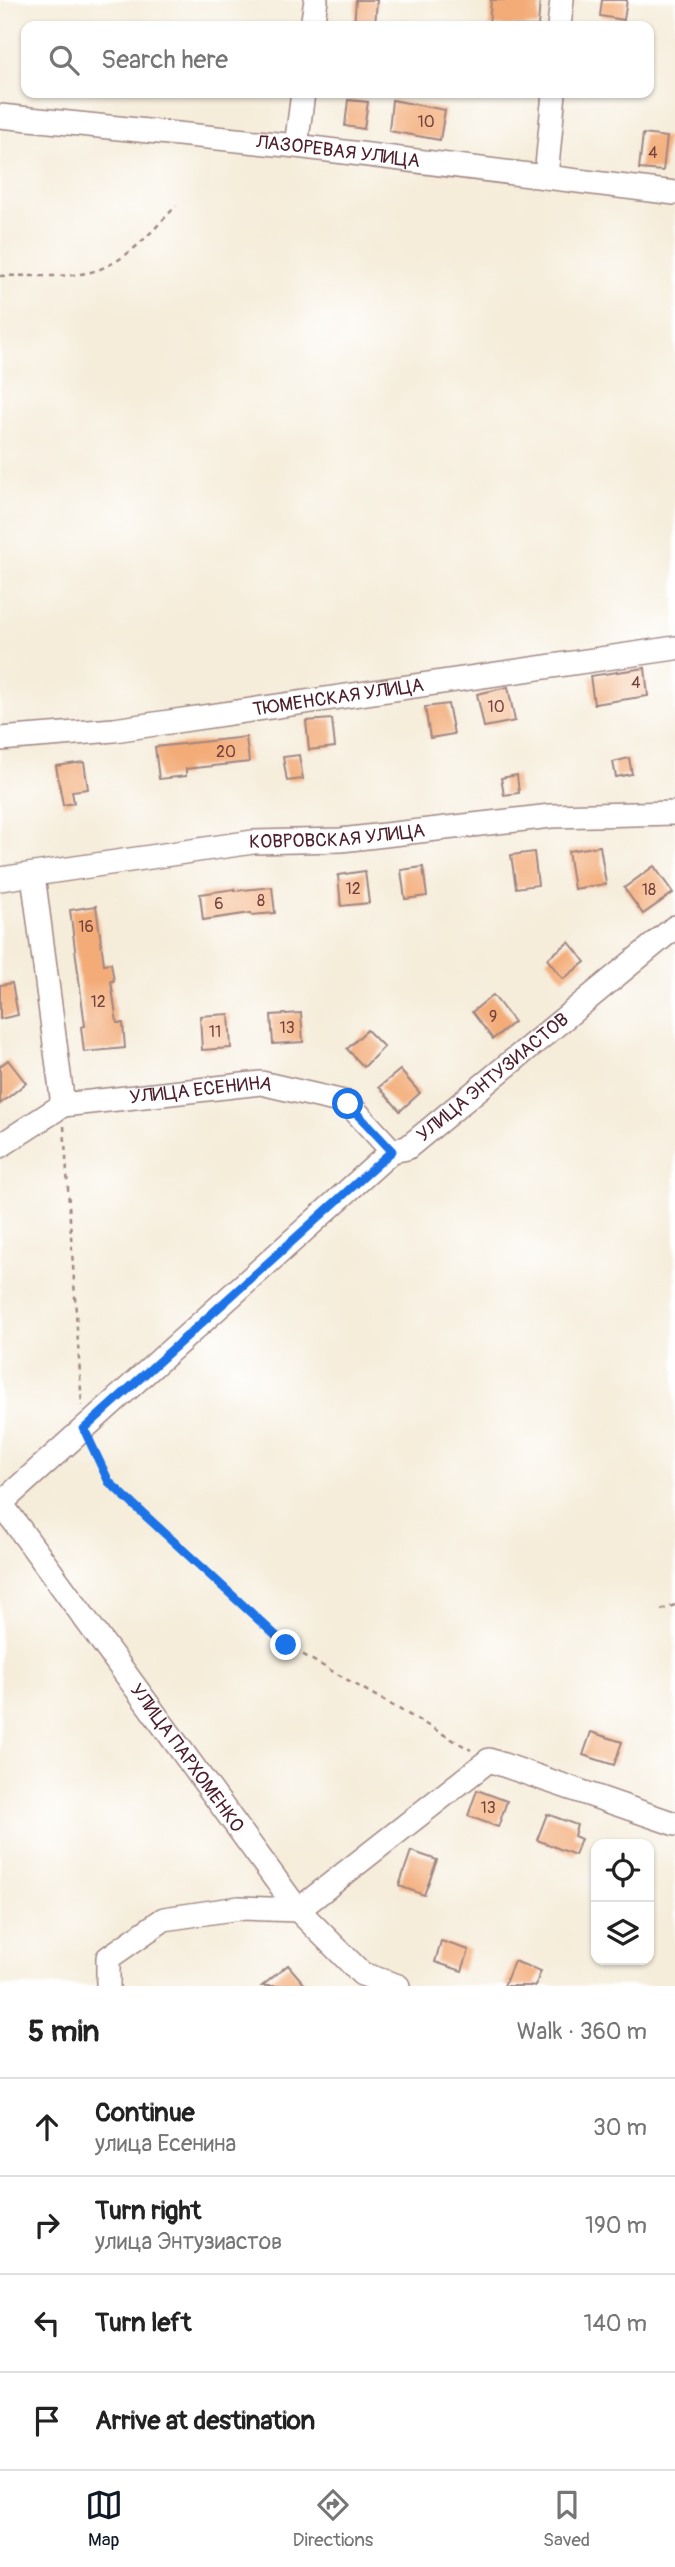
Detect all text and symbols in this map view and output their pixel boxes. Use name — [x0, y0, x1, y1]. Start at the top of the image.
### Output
search box — [21, 21, 654, 98]
icon: search — [45, 41, 83, 79]
text: Search here — [101, 44, 228, 76]
house number: 10 — [417, 112, 435, 132]
street label: ЛАЗОРЕВАЯ УЛИЦА — [254, 130, 421, 173]
house number: 4 — [648, 143, 658, 163]
street label: ТЮМЕНСКАЯ УЛИЦА — [251, 673, 425, 722]
house number: 4 — [631, 673, 641, 693]
house number: 10 — [487, 697, 505, 717]
house number: 20 — [216, 742, 236, 762]
street label: КОВРОВСКАЯ УЛИЦА — [249, 818, 426, 854]
house number: 12 — [345, 879, 361, 899]
house number: 18 — [642, 880, 656, 900]
house number: 8 — [257, 891, 265, 911]
house number: 6 — [214, 894, 224, 914]
house number: 16 — [78, 917, 94, 937]
house number: 12 — [90, 992, 106, 1012]
house number: 9 — [489, 1007, 497, 1027]
street label: УЛИЦА ЭНТУЗИАСТОВ — [412, 1008, 574, 1147]
house number: 13 — [279, 1018, 295, 1038]
house number: 11 — [209, 1022, 221, 1042]
street label: УЛИЦА ЕСЕНИНА — [128, 1071, 275, 1110]
route start — [332, 1088, 363, 1119]
route end — [270, 1629, 301, 1660]
street label: УЛИЦА ПАРХОМЕНКО — [125, 1679, 249, 1837]
house number: 13 — [480, 1798, 496, 1818]
map controls — [591, 1839, 654, 1965]
button: locate — [591, 1839, 654, 1902]
button: layers — [591, 1902, 654, 1965]
text: 5 min — [28, 2013, 99, 2050]
text: Walk · 360 m — [517, 2017, 647, 2046]
text: Continue — [95, 2097, 195, 2129]
icon: ahead — [28, 2108, 66, 2146]
text: 30 m — [593, 2113, 647, 2142]
text: улица Есенина — [95, 2129, 236, 2158]
text: Turn right — [95, 2195, 201, 2227]
icon: right — [28, 2206, 66, 2244]
text: 190 m — [585, 2211, 647, 2240]
text: улица Энтузиастов — [95, 2227, 282, 2256]
icon: left — [28, 2304, 66, 2342]
text: Turn left — [95, 2307, 191, 2339]
text: 140 m — [584, 2309, 647, 2338]
icon: arrive — [28, 2402, 66, 2440]
text: Arrive at destination — [95, 2405, 315, 2437]
tab: Map — [85, 2486, 123, 2552]
tab: Directions — [293, 2486, 373, 2552]
tab: Saved — [543, 2486, 590, 2552]

